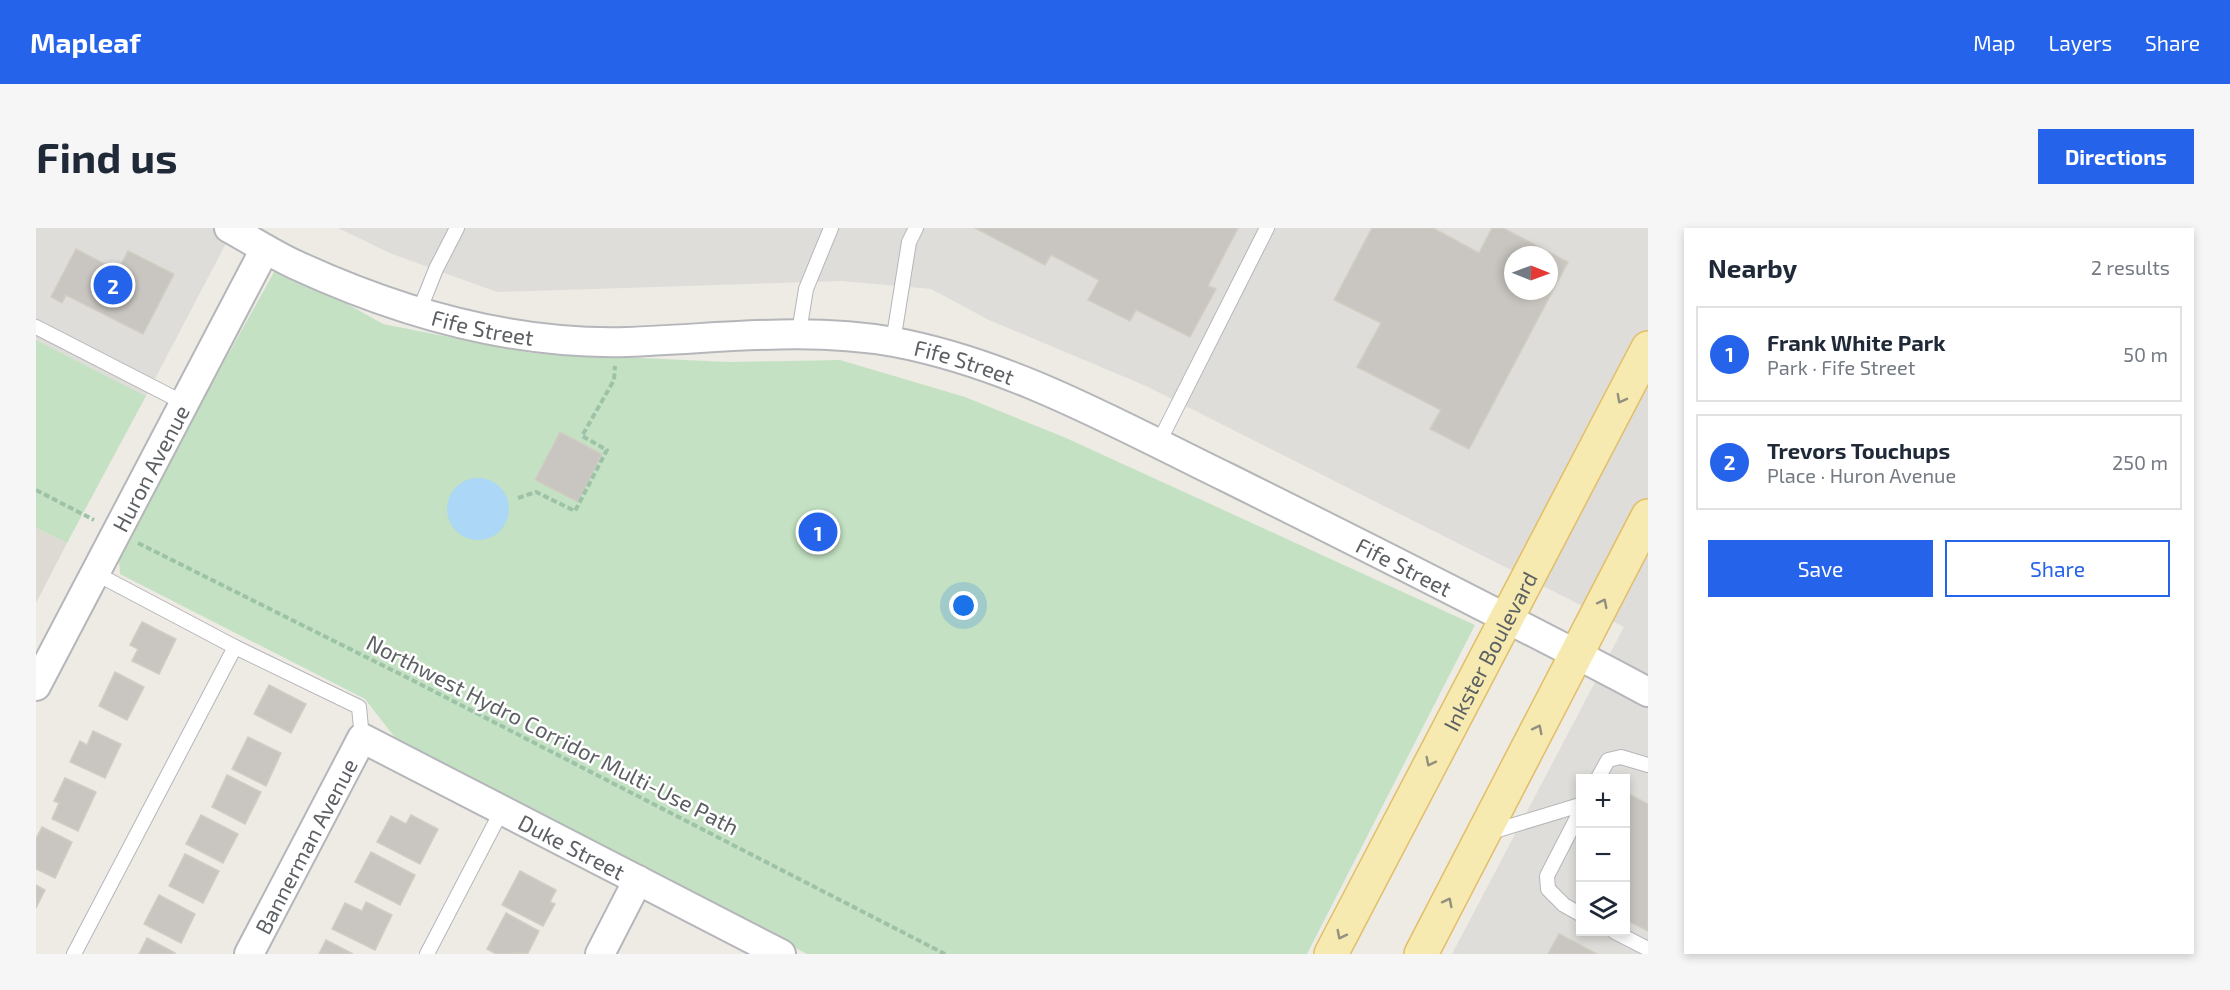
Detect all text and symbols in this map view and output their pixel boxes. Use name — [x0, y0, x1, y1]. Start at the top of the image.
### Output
text: Mapleaf — [30, 25, 141, 59]
text: Map — [1973, 30, 2015, 55]
text: Layers — [2048, 30, 2112, 55]
text: Share — [2145, 30, 2200, 55]
button: Directions — [2038, 129, 2194, 184]
text: Find us — [36, 131, 178, 181]
north arrow — [1504, 246, 1558, 300]
text: Nearby — [1708, 252, 1797, 283]
text: 2 results — [2091, 255, 2170, 279]
pin: 2 — [94, 262, 133, 308]
street label: Fife Street — [429, 303, 535, 350]
text: Frank White Park — [1767, 329, 1946, 355]
street label: Fife Street — [912, 334, 1018, 389]
text: 1 — [1725, 342, 1734, 366]
text: 50 m — [2123, 342, 2168, 366]
text: Park · Fife Street — [1767, 355, 1915, 379]
one-way arrow — [1617, 393, 1628, 404]
street label: Huron Avenue — [106, 400, 194, 536]
text: Trevors Touchups — [1767, 437, 1950, 463]
text: 2 — [1724, 450, 1735, 474]
text: 250 m — [2112, 450, 2168, 474]
text: Place · Huron Avenue — [1767, 463, 1956, 487]
pin: 1 — [798, 510, 838, 554]
street label: Fife Street — [1352, 531, 1456, 601]
button: Save — [1708, 540, 1933, 597]
button: Share — [1945, 540, 2170, 597]
street label: Inkster Boulevard — [1437, 567, 1542, 735]
your location — [949, 591, 978, 620]
one-way arrow — [1596, 598, 1607, 609]
street label: Northwest Hydro Corridor Multi-Use Path — [363, 628, 743, 840]
one-way arrow — [1531, 725, 1542, 735]
street label: Bannerman Avenue — [249, 754, 362, 938]
one-way arrow — [1426, 755, 1438, 766]
map controls — [1576, 774, 1630, 936]
button: + — [1576, 774, 1630, 828]
street label: Duke Street — [514, 808, 629, 884]
button: − — [1576, 828, 1630, 882]
button: layers — [1576, 882, 1630, 936]
one-way arrow — [1441, 898, 1452, 908]
one-way arrow — [1336, 928, 1348, 939]

